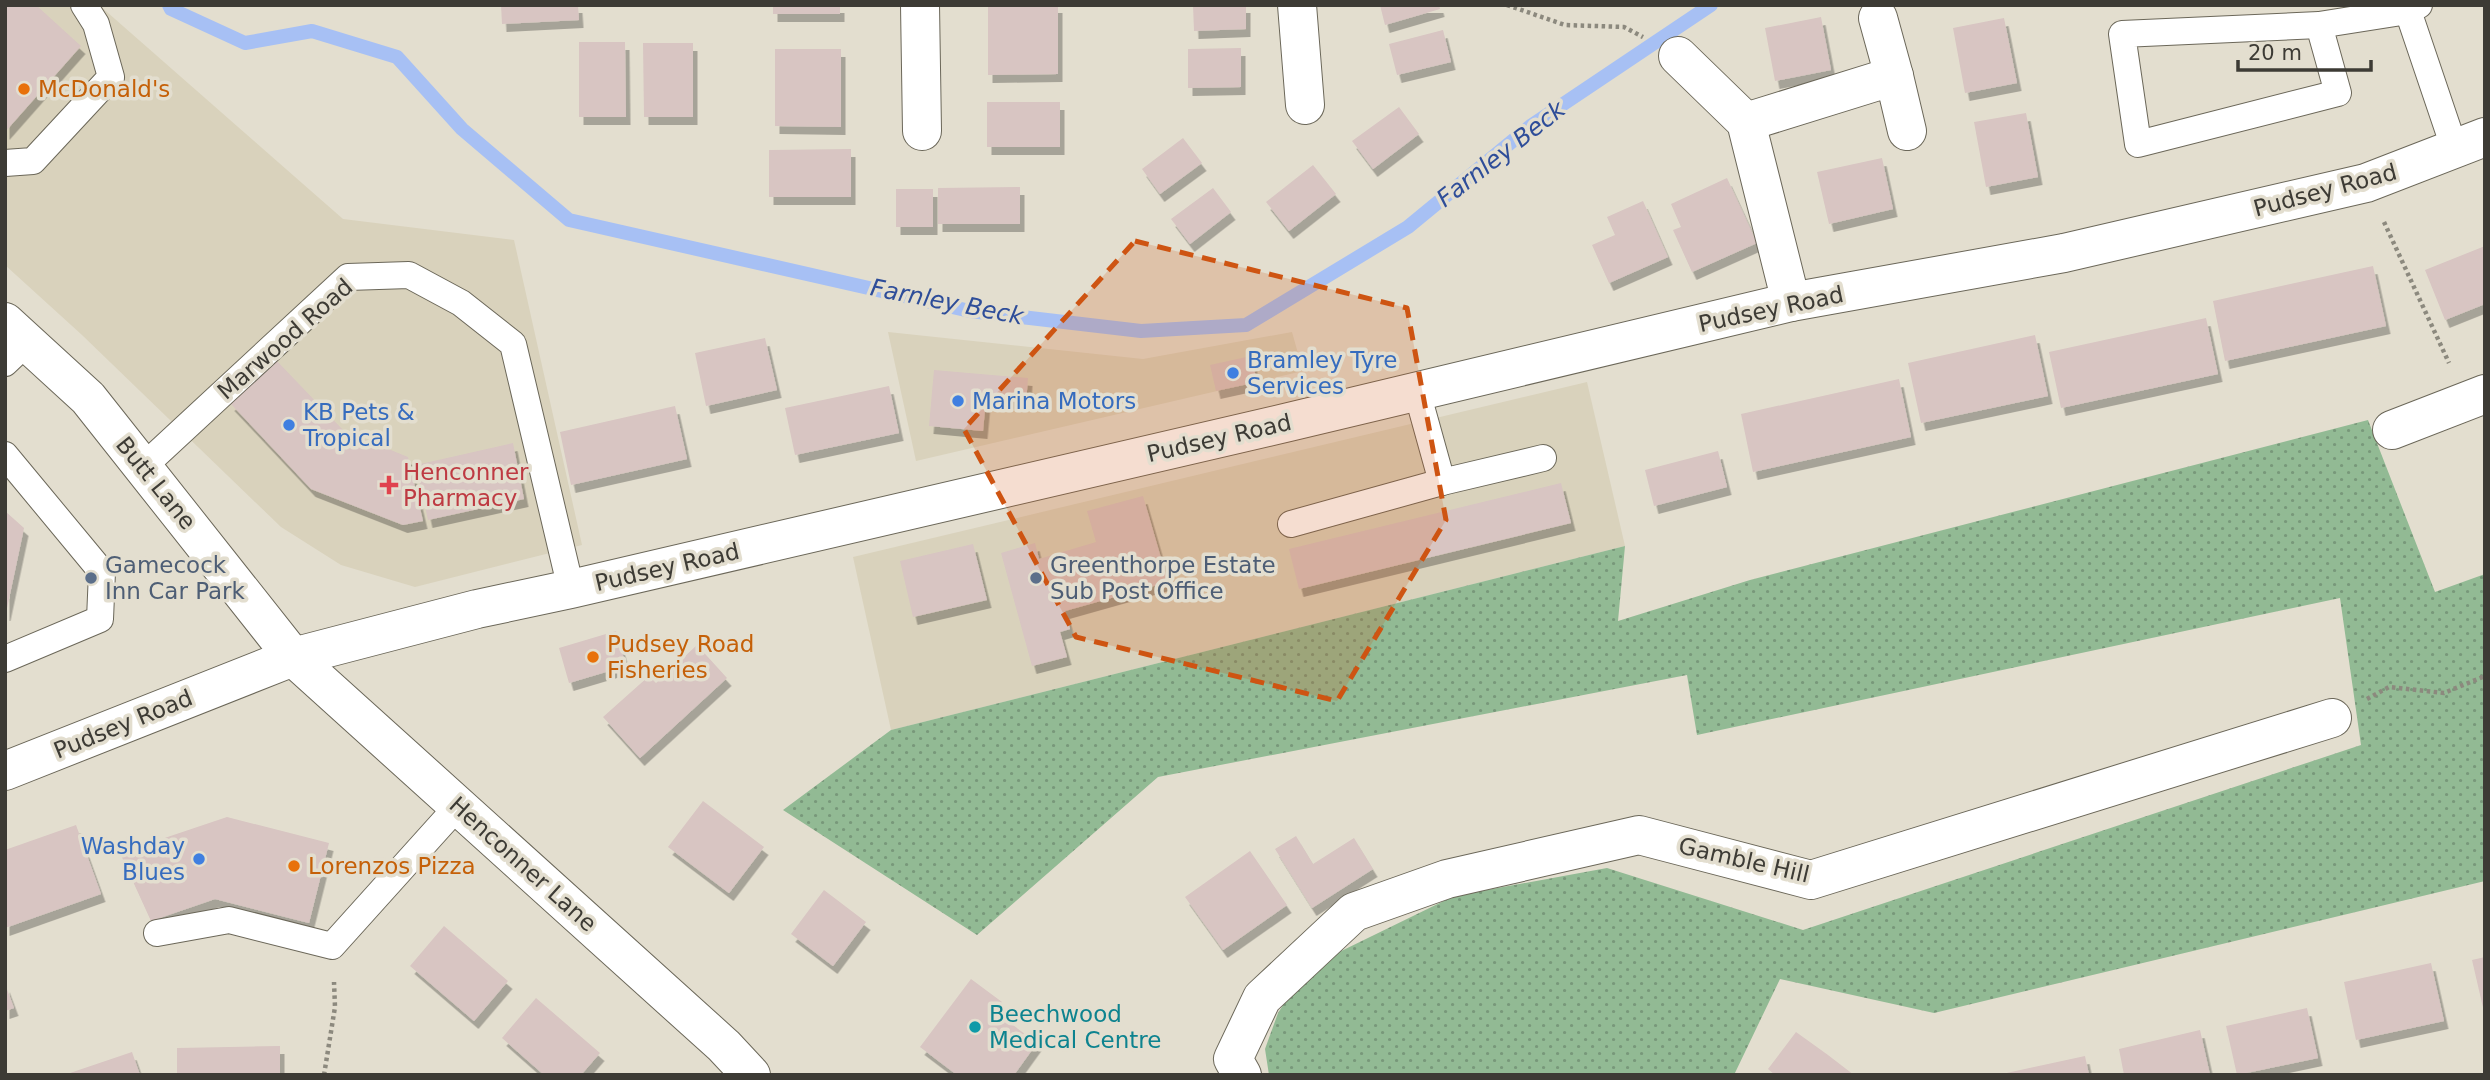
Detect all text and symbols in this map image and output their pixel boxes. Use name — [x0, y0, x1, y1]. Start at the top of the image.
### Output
scale bar — [2238, 28, 2371, 72]
text: 20 m — [2248, 41, 2302, 65]
place label: McDonald's — [38, 76, 170, 102]
marker: McDonald's — [16, 81, 32, 97]
water label: Farnley Beck — [1431, 95, 1572, 213]
street label: Pudsey Road — [2250, 158, 2400, 222]
street label: Marwood Road — [212, 273, 358, 405]
water label: Farnley Beck — [868, 273, 1027, 331]
street label: Pudsey Road — [1696, 281, 1846, 337]
place label: Bramley Tyre Services — [1247, 347, 1397, 399]
marker: Bramley Tyre Services — [1225, 365, 1241, 381]
place label: Marina Motors — [972, 388, 1136, 414]
marker: Marina Motors — [950, 393, 966, 409]
place label: KB Pets & Tropical — [302, 399, 415, 451]
street label: Pudsey Road — [1144, 409, 1294, 467]
marker: KB Pets & Tropical — [281, 417, 297, 433]
street label: Butt Lane — [111, 432, 201, 534]
place label: Henconner Pharmacy — [403, 459, 529, 511]
marker: Henconner Pharmacy — [381, 477, 397, 493]
street label: Pudsey Road — [592, 538, 742, 596]
place label: Gamecock Inn Car Park — [105, 552, 246, 604]
place label: Greenthorpe Estate Sub Post Office — [1050, 552, 1276, 604]
marker: Gamecock Inn Car Park — [83, 570, 99, 586]
marker: Greenthorpe Estate Sub Post Office — [1028, 570, 1044, 586]
place label: Pudsey Road Fisheries — [607, 631, 754, 683]
marker: Pudsey Road Fisheries — [585, 649, 601, 665]
street label: Pudsey Road — [50, 684, 196, 764]
street label: Henconner Lane — [444, 791, 602, 937]
street label: Gamble Hill — [1676, 832, 1812, 888]
place label: Washday Blues — [81, 833, 185, 885]
marker: Washday Blues — [191, 851, 207, 867]
place label: Lorenzos Pizza — [308, 853, 476, 879]
marker: Lorenzos Pizza — [286, 858, 302, 874]
place label: Beechwood Medical Centre — [989, 1001, 1161, 1053]
marker: Beechwood Medical Centre — [967, 1019, 983, 1035]

